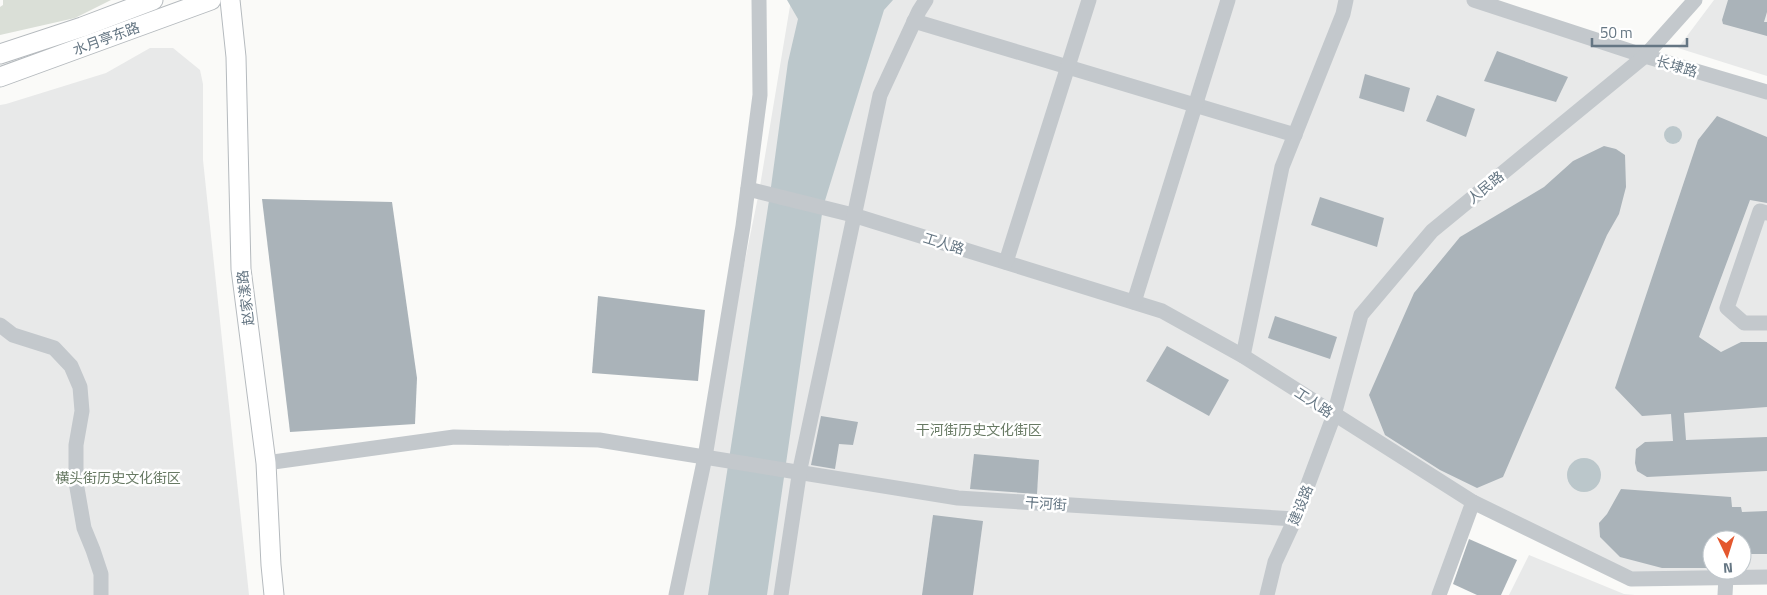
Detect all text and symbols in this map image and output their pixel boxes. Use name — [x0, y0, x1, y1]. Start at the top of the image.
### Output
scale bar — [1592, 15, 1687, 47]
street label: 水月亭东路 — [70, 16, 142, 60]
text: 50 m — [1600, 21, 1633, 44]
street label: 长埭路 — [1654, 50, 1700, 82]
street label: 人民路 — [1462, 166, 1508, 208]
street label: 工人路 — [921, 227, 967, 259]
street label: 赵家漾路 — [231, 269, 259, 328]
street label: 工人路 — [1291, 382, 1337, 422]
park label: 干河街历史文化街区 — [916, 419, 1042, 440]
park label: 横头街历史文化街区 — [55, 467, 181, 488]
street label: 建设路 — [1282, 482, 1318, 528]
street label: 干河街 — [1024, 491, 1068, 515]
north arrow — [1702, 530, 1752, 580]
text: N — [1722, 558, 1734, 579]

